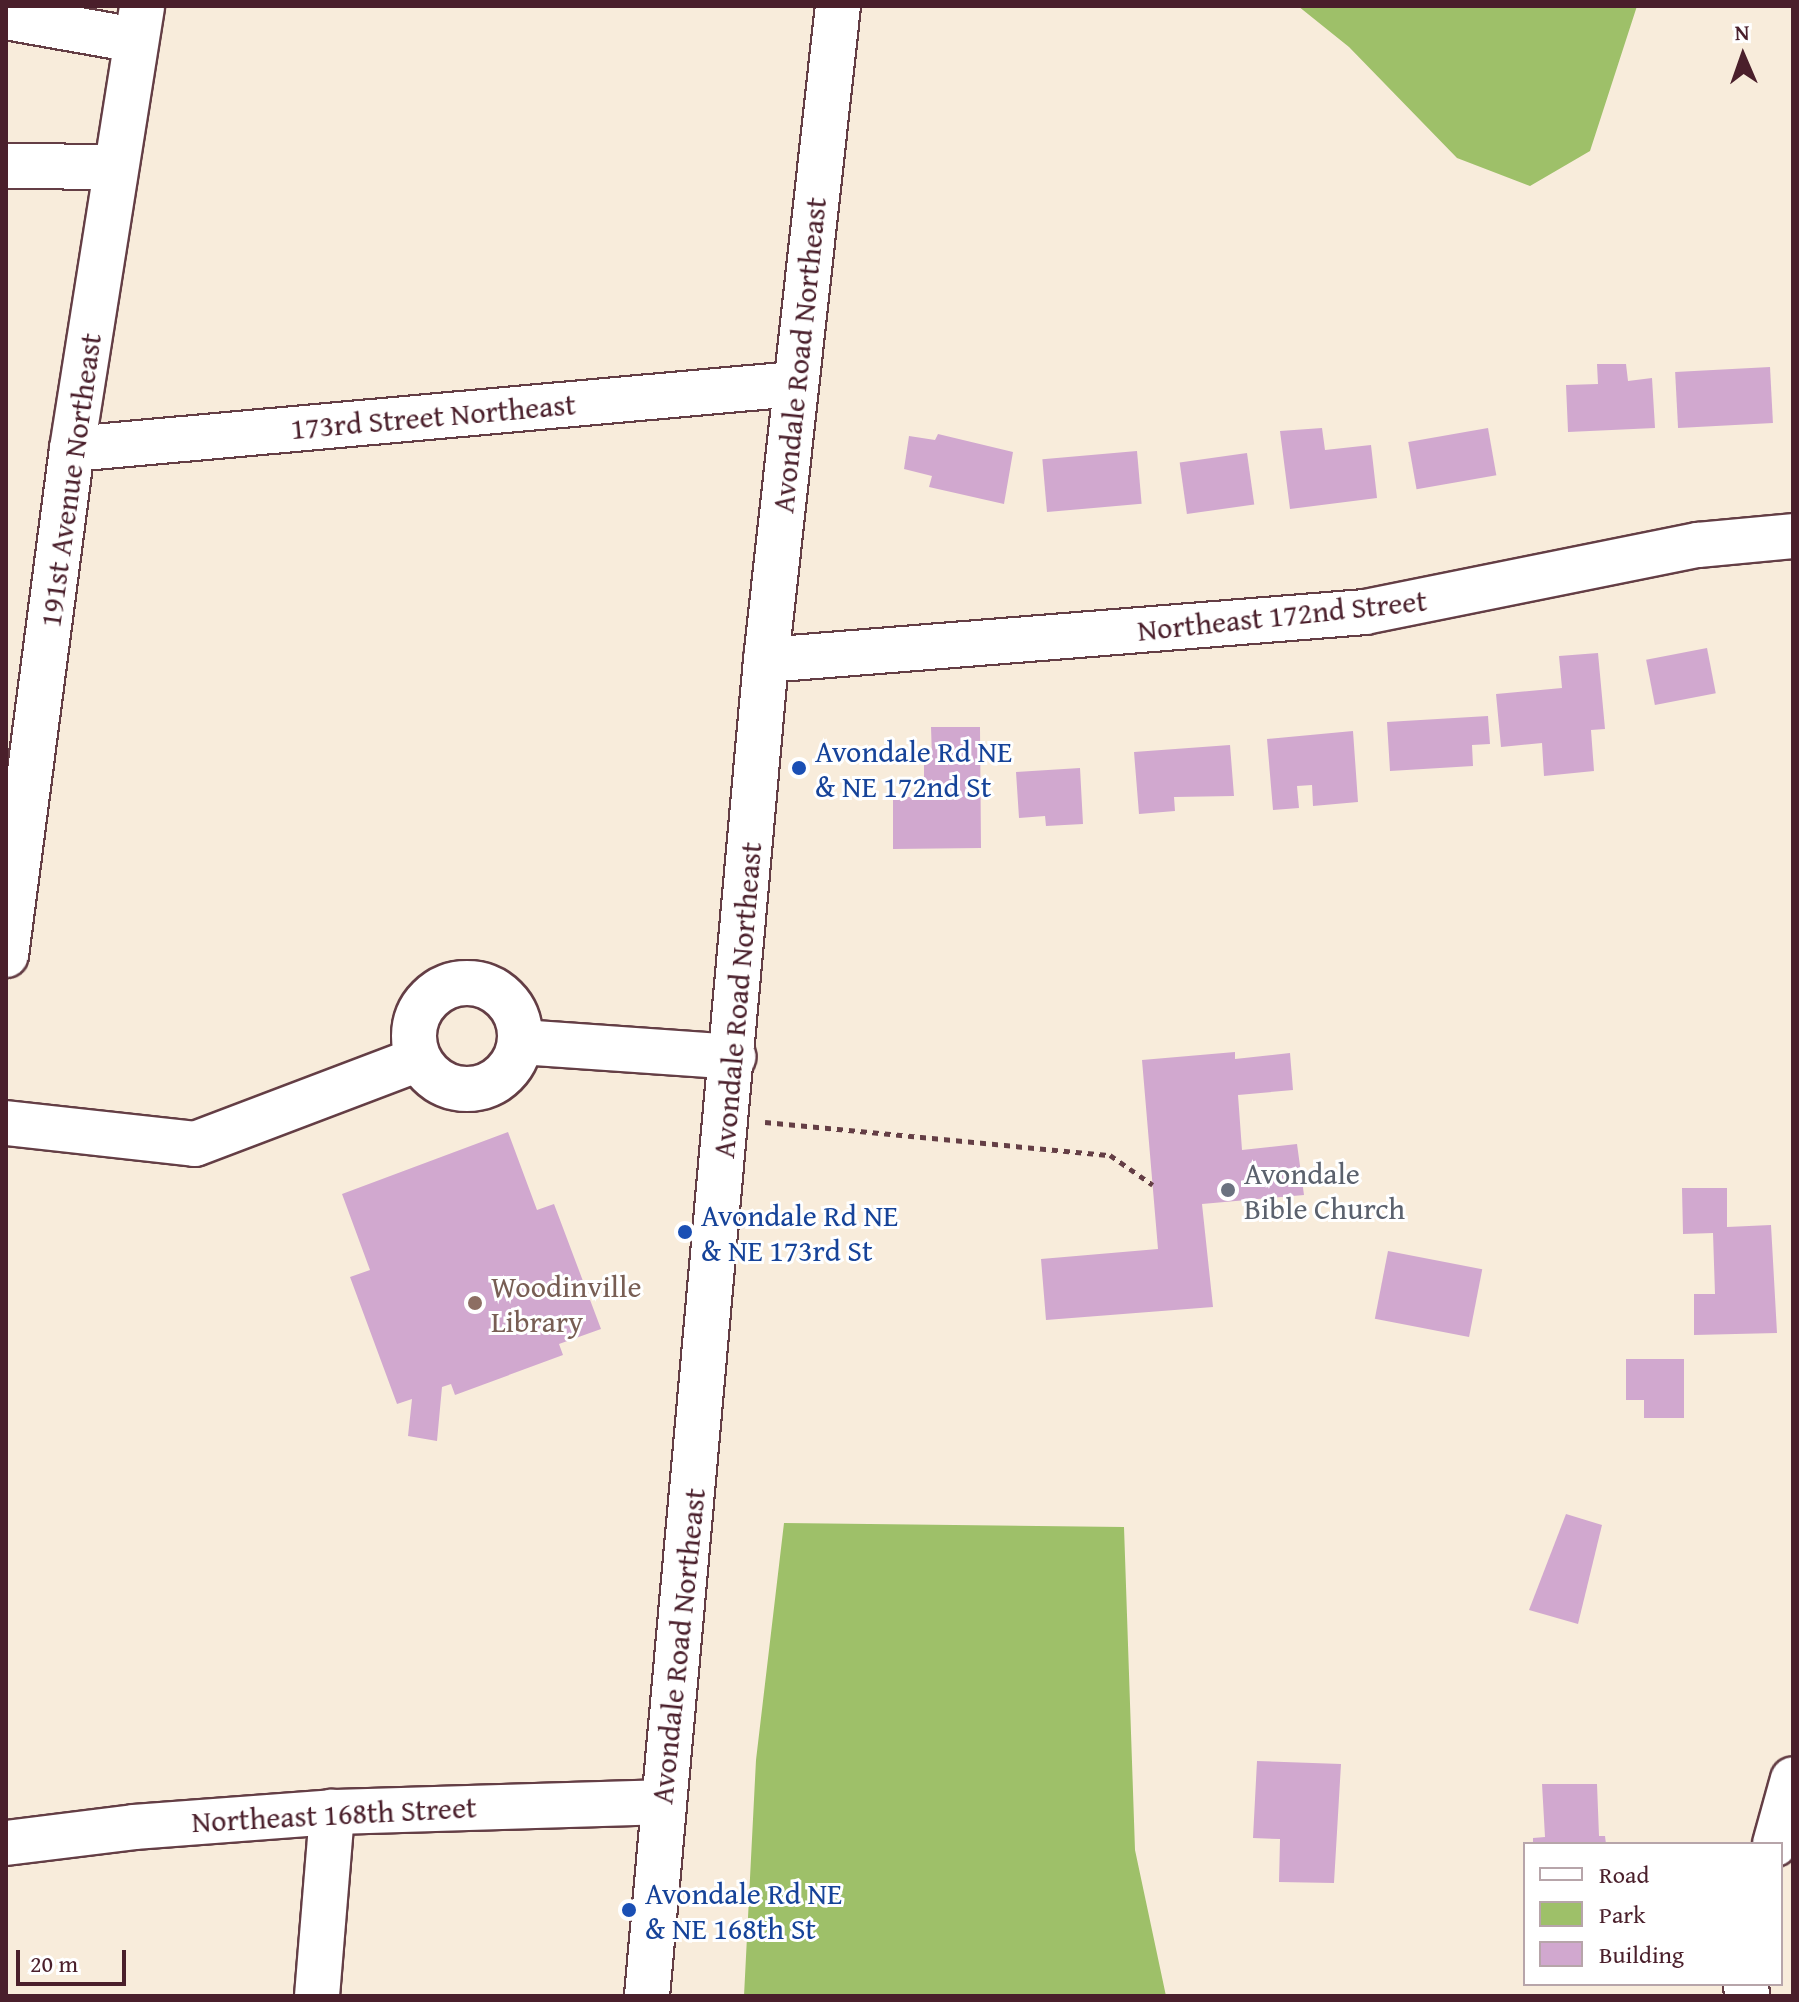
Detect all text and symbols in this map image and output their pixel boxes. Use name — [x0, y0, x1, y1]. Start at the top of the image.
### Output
north arrow — [1703, 16, 1783, 96]
text: N — [1734, 16, 1750, 48]
street label: Avondale Road Northeast — [765, 195, 833, 515]
street label: 191st Avenue Northeast — [32, 331, 108, 629]
street label: 173rd Street Northeast — [289, 386, 577, 446]
street label: Northeast 172nd Street — [1136, 582, 1428, 648]
place label: Avondale Rd NE & NE 172nd St — [815, 733, 1012, 804]
marker: Avondale Rd NE & NE 172nd St — [790, 759, 808, 777]
street label: Avondale Road Northeast — [705, 840, 769, 1160]
place label: Avondale Bible Church — [1244, 1155, 1405, 1226]
marker: Avondale Bible Church — [1219, 1181, 1237, 1199]
place label: Avondale Rd NE & NE 173rd St — [701, 1197, 898, 1268]
marker: Avondale Rd NE & NE 173rd St — [676, 1223, 694, 1241]
place label: Woodinville Library — [491, 1268, 642, 1338]
marker: Woodinville Library — [466, 1294, 484, 1312]
street label: Avondale Road Northeast — [644, 1486, 712, 1806]
street label: Northeast 168th Street — [191, 1789, 477, 1839]
legend — [1523, 1842, 1783, 1986]
text: Road — [1599, 1857, 1649, 1892]
place label: Avondale Rd NE & NE 168th St — [645, 1875, 842, 1946]
text: Park — [1599, 1897, 1645, 1932]
marker: Avondale Rd NE & NE 168th St — [620, 1901, 638, 1919]
scale bar — [20, 1934, 130, 1984]
text: Building — [1599, 1937, 1684, 1972]
text: 20 m — [30, 1946, 78, 1981]

